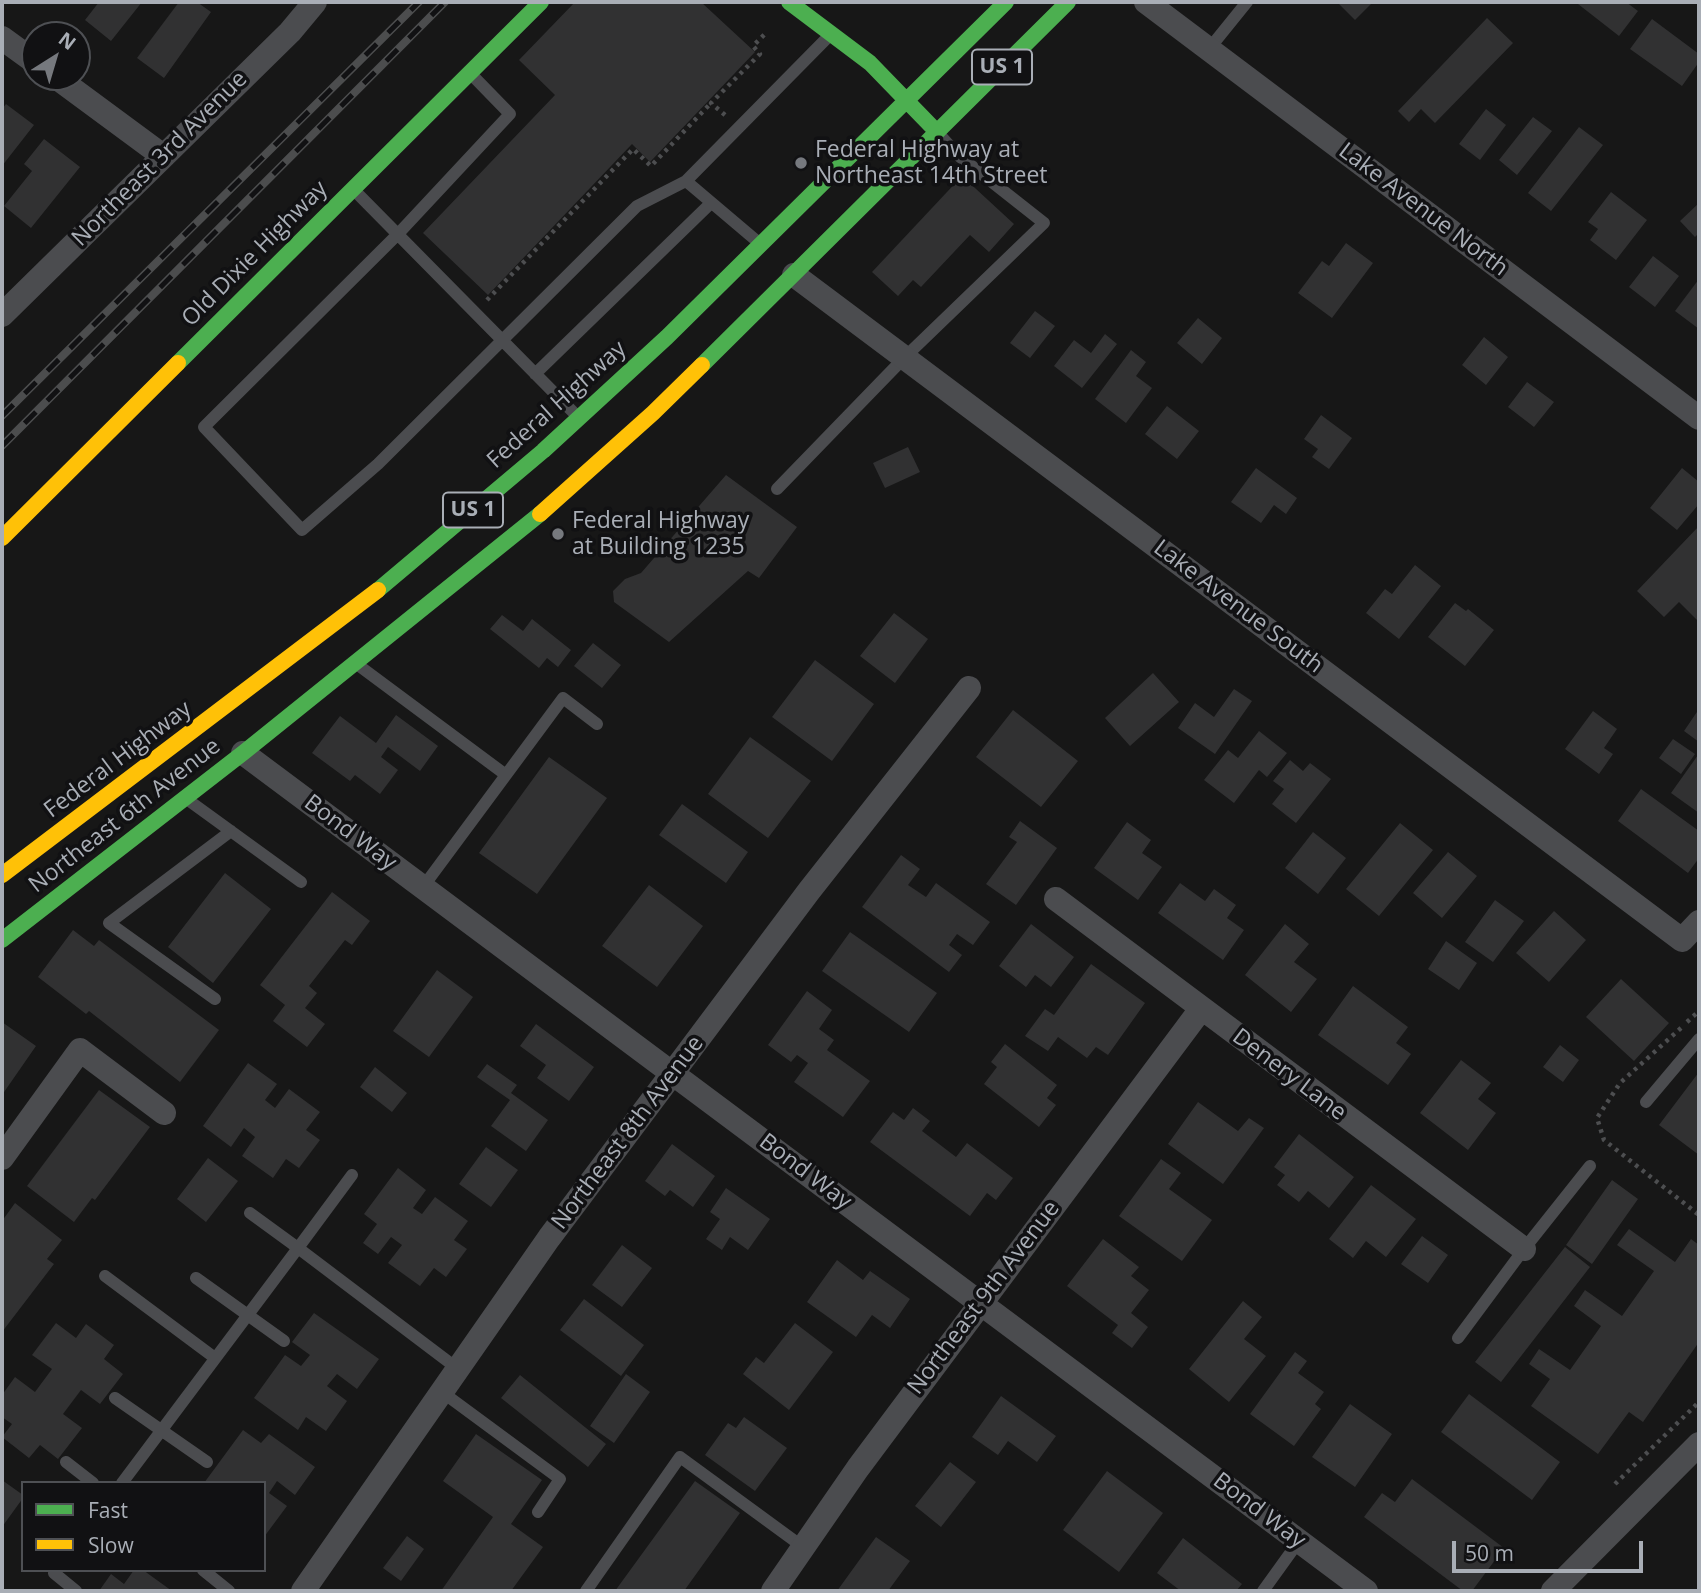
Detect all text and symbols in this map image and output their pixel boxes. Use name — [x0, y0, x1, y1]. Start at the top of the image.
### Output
north arrow — [21, 21, 91, 91]
text: N — [53, 26, 81, 56]
road number: US 1 — [972, 50, 1032, 84]
street label: Northeast 3rd Avenue — [67, 66, 253, 252]
place label: Federal Highway at Northeast 14th Street — [815, 136, 1048, 190]
street label: Lake Avenue North — [1333, 137, 1513, 283]
marker: Federal Highway at Northeast 14th Street — [793, 155, 809, 171]
street label: Old Dixie Highway — [176, 175, 334, 333]
street label: Federal Highway — [482, 335, 632, 475]
road number: US 1 — [443, 492, 503, 528]
place label: Federal Highway at Building 1235 — [572, 507, 749, 561]
marker: Federal Highway at Building 1235 — [550, 526, 566, 542]
street label: Lake Avenue South — [1148, 534, 1328, 680]
street label: Federal Highway — [39, 696, 197, 824]
street label: Northeast 6th Avenue — [24, 733, 226, 899]
street label: Bond Way — [298, 789, 402, 877]
street label: Denery Lane — [1227, 1023, 1351, 1127]
street label: Northeast 8th Avenue — [546, 1031, 710, 1235]
street label: Bond Way — [753, 1128, 857, 1216]
street label: Northeast 9th Avenue — [902, 1196, 1066, 1400]
street label: Bond Way — [1207, 1467, 1311, 1555]
legend — [21, 1481, 266, 1572]
text: Fast — [88, 1496, 128, 1524]
scale bar — [1456, 1526, 1647, 1570]
text: Slow — [88, 1531, 134, 1559]
text: 50 m — [1465, 1539, 1514, 1567]

